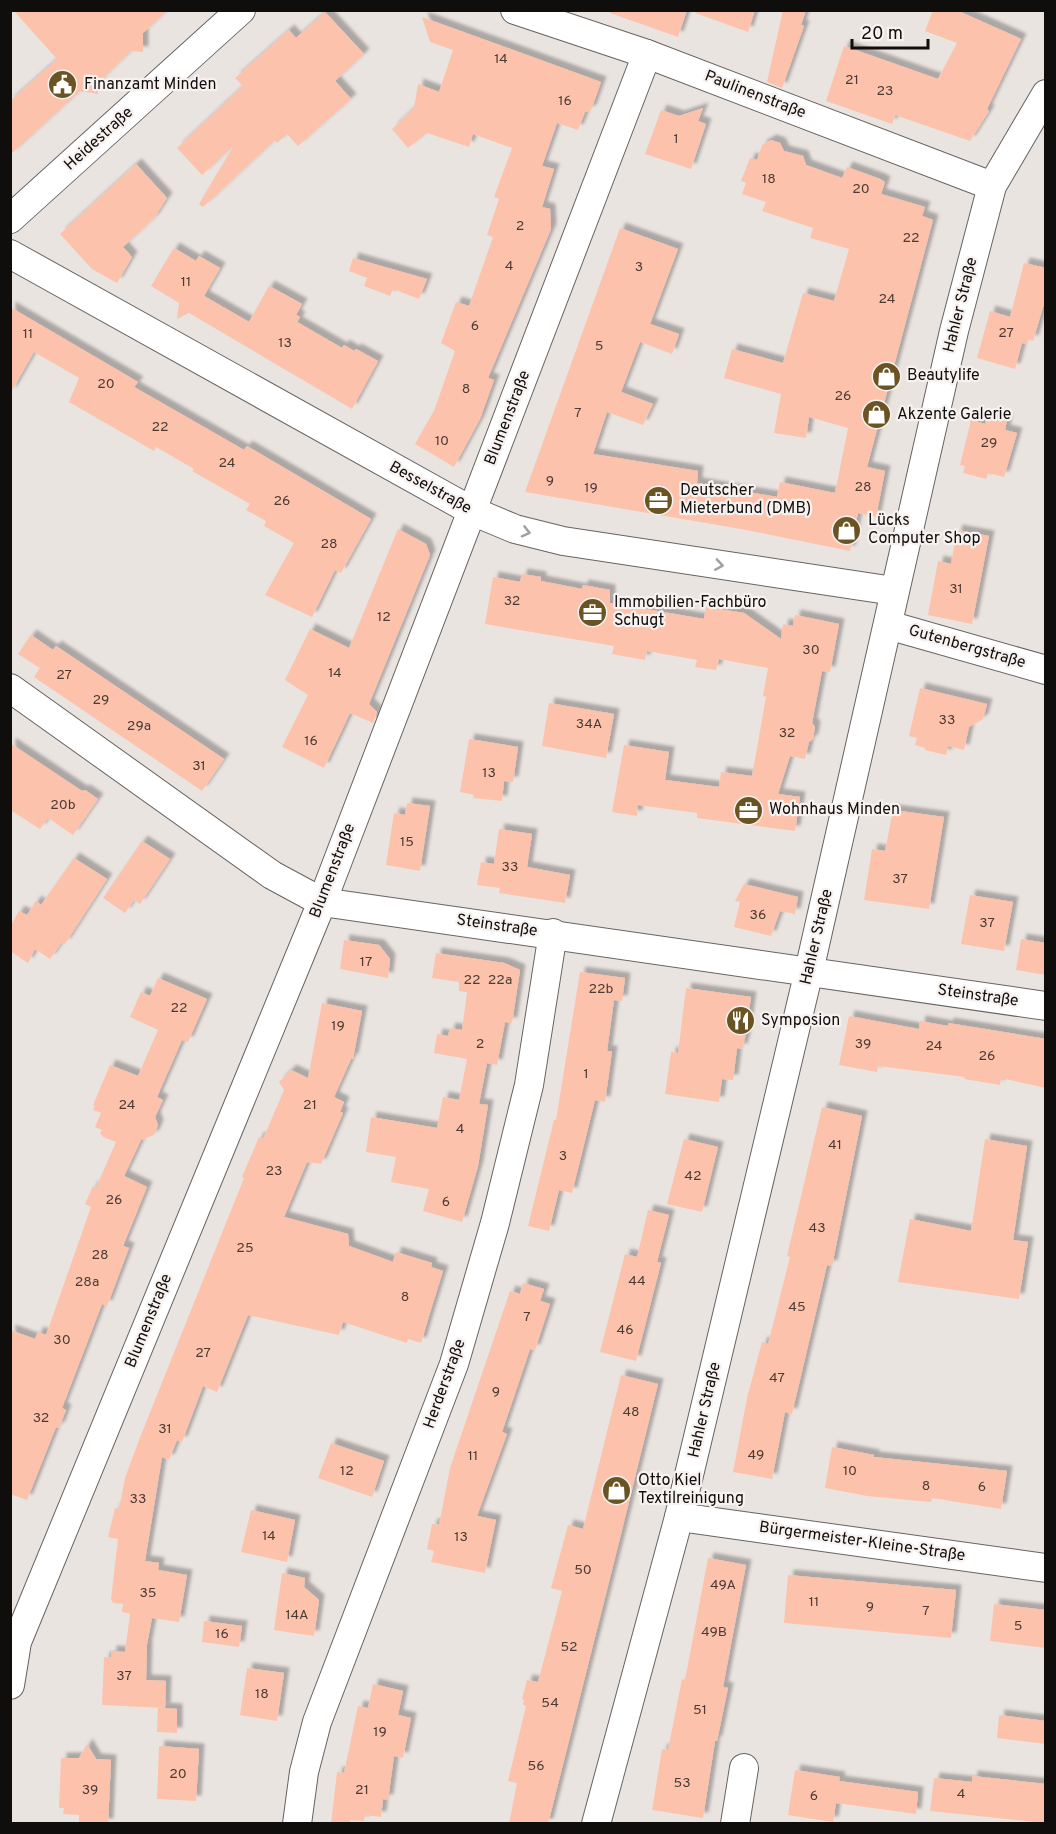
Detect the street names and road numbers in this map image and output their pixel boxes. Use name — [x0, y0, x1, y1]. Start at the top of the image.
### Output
street label: Paulinenstraße — [701, 66, 809, 124]
street label: Heidestraße — [60, 103, 138, 175]
street label: Hahler Straße — [939, 255, 983, 355]
street label: Blumenstraße — [481, 368, 535, 468]
street label: Besselstraße — [385, 457, 475, 519]
street label: Gutenbergstraße — [906, 621, 1028, 673]
street label: Blumenstraße — [306, 821, 360, 921]
street label: Hahler Straße — [796, 887, 838, 987]
street label: Steinstraße — [455, 910, 539, 942]
street label: Steinstraße — [936, 980, 1020, 1012]
street label: Blumenstraße — [121, 1271, 177, 1371]
street label: Herderstraße — [419, 1336, 471, 1432]
street label: Hahler Straße — [684, 1360, 726, 1460]
street label: Bürgermeister-Kleine-Straße — [758, 1518, 966, 1566]

